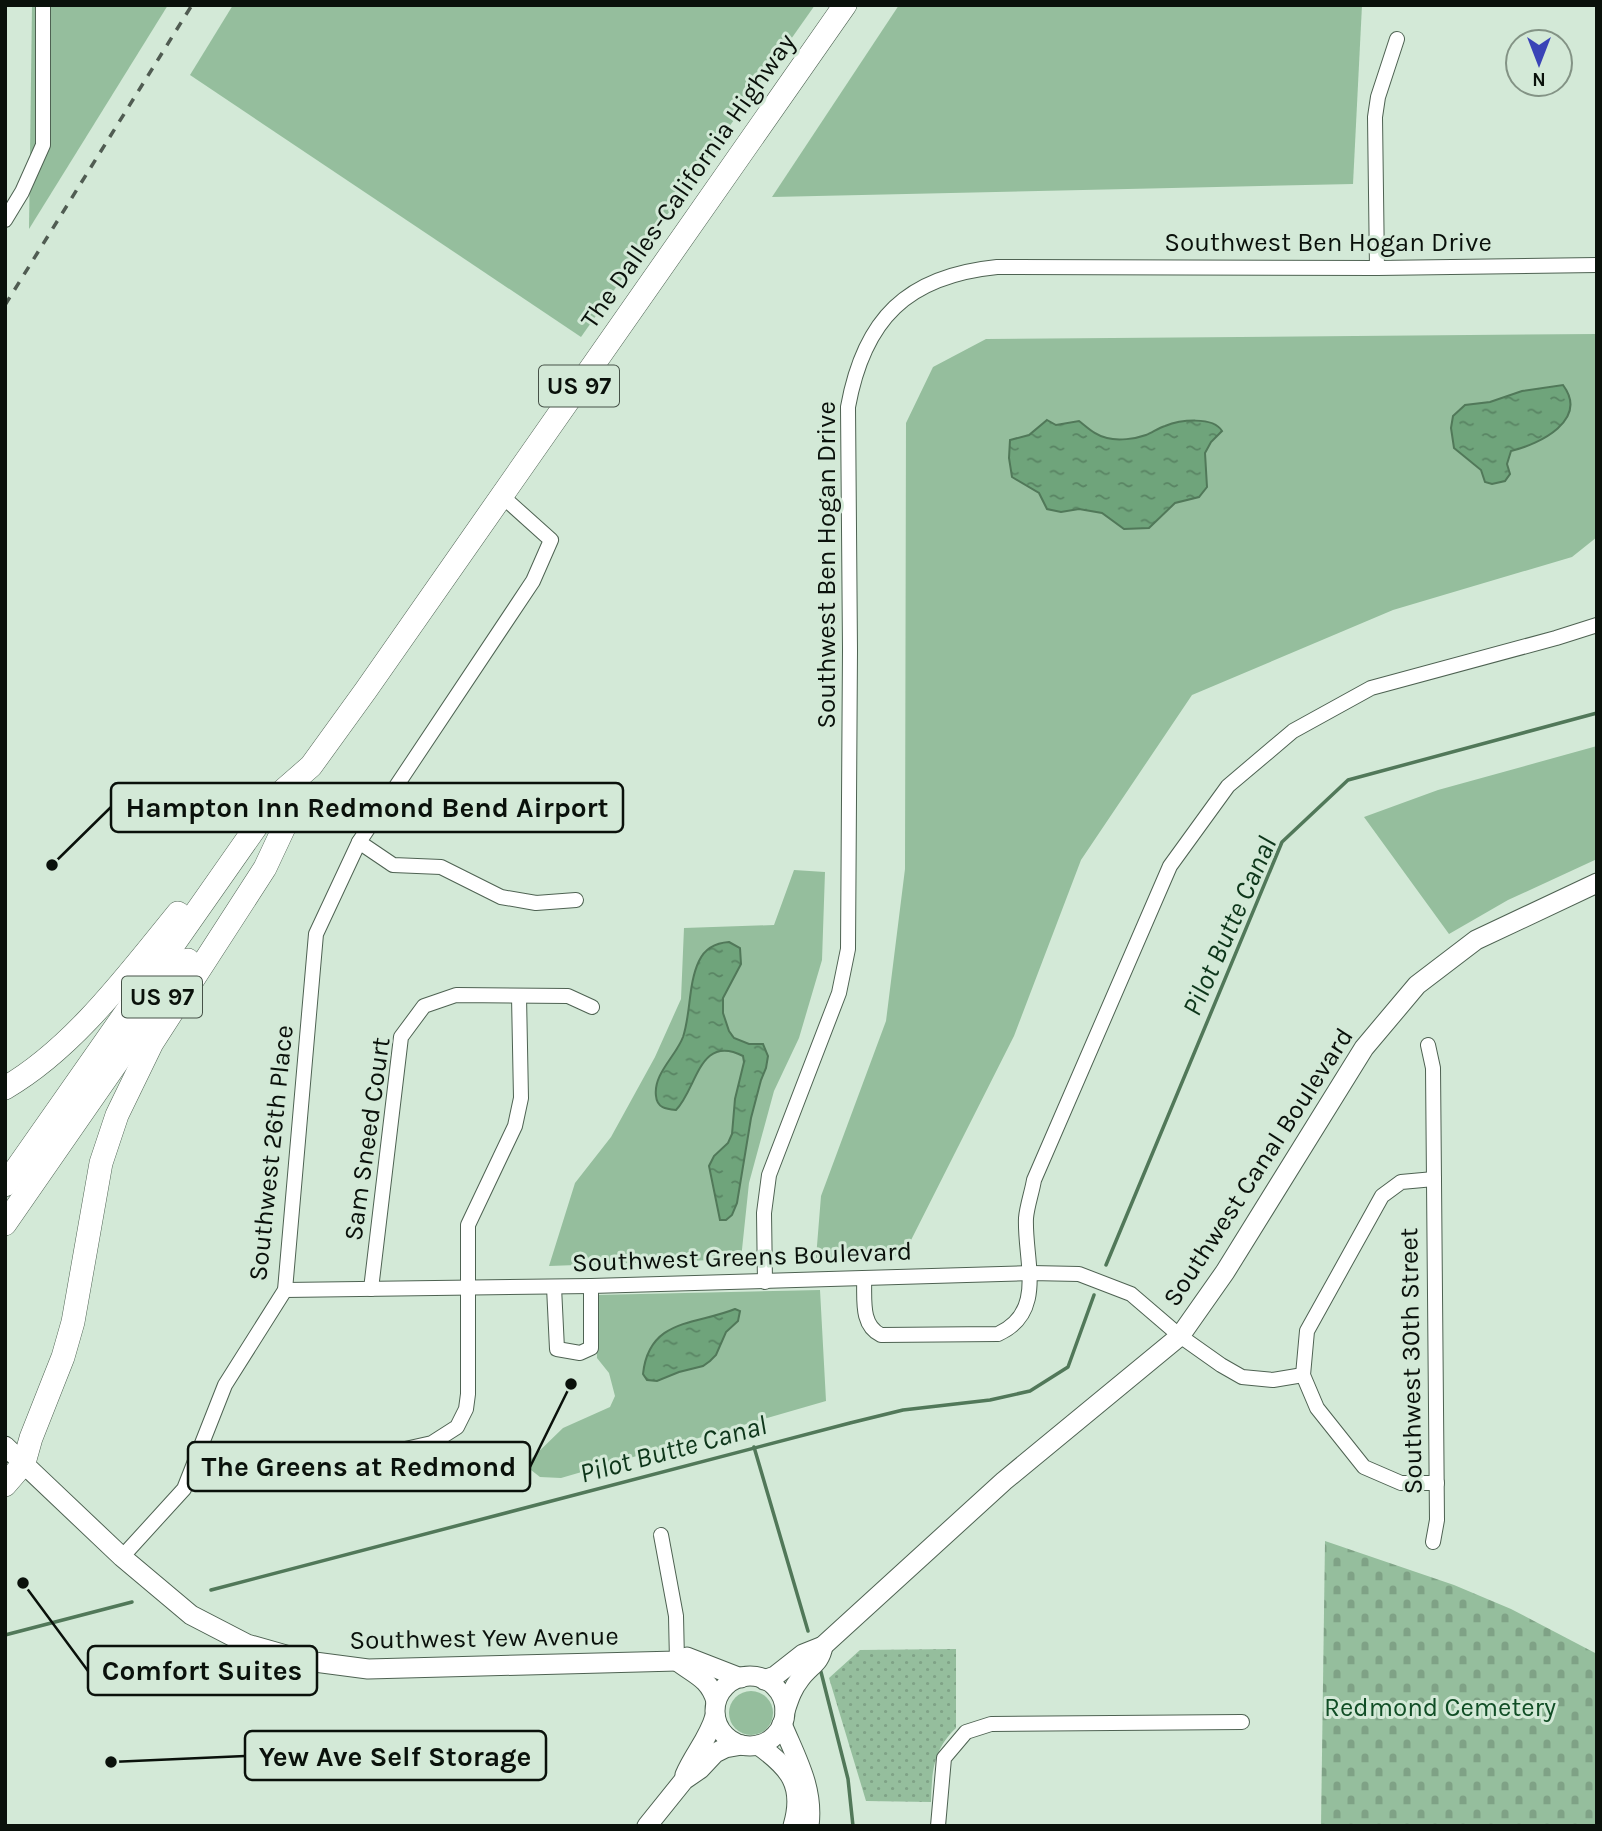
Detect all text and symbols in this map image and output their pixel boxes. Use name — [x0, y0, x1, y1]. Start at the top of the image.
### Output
street label: The Dalles-California Highway — [574, 28, 802, 334]
north arrow — [1504, 28, 1574, 98]
text: N — [1532, 68, 1546, 90]
street label: Southwest Ben Hogan Drive — [1164, 227, 1492, 258]
road number: US 97 — [539, 366, 619, 407]
street label: Southwest Ben Hogan Drive — [811, 401, 842, 729]
callout: Hampton Inn Redmond Bend Airport — [111, 783, 623, 832]
text: Hampton Inn Redmond Bend Airport — [125, 791, 609, 824]
water label: Pilot Butte Canal — [1175, 831, 1283, 1021]
road number: US 97 — [122, 976, 202, 1017]
street label: Southwest Canal Boulevard — [1156, 1022, 1360, 1312]
street label: Southwest 26th Place — [242, 1023, 300, 1283]
street label: Sam Sneed Court — [337, 1035, 397, 1243]
street label: Southwest 30th Street — [1393, 1227, 1429, 1495]
street label: Southwest Greens Boulevard — [571, 1236, 913, 1278]
water label: Pilot Butte Canal — [576, 1408, 770, 1490]
callout: The Greens at Redmond — [188, 1442, 530, 1491]
text: The Greens at Redmond — [202, 1450, 516, 1483]
street label: Southwest Yew Avenue — [349, 1620, 619, 1656]
callout: Comfort Suites — [88, 1646, 317, 1695]
text: Comfort Suites — [102, 1654, 302, 1687]
park label: Redmond Cemetery — [1324, 1692, 1556, 1723]
callout: Yew Ave Self Storage — [245, 1731, 546, 1780]
text: Yew Ave Self Storage — [259, 1740, 531, 1773]

